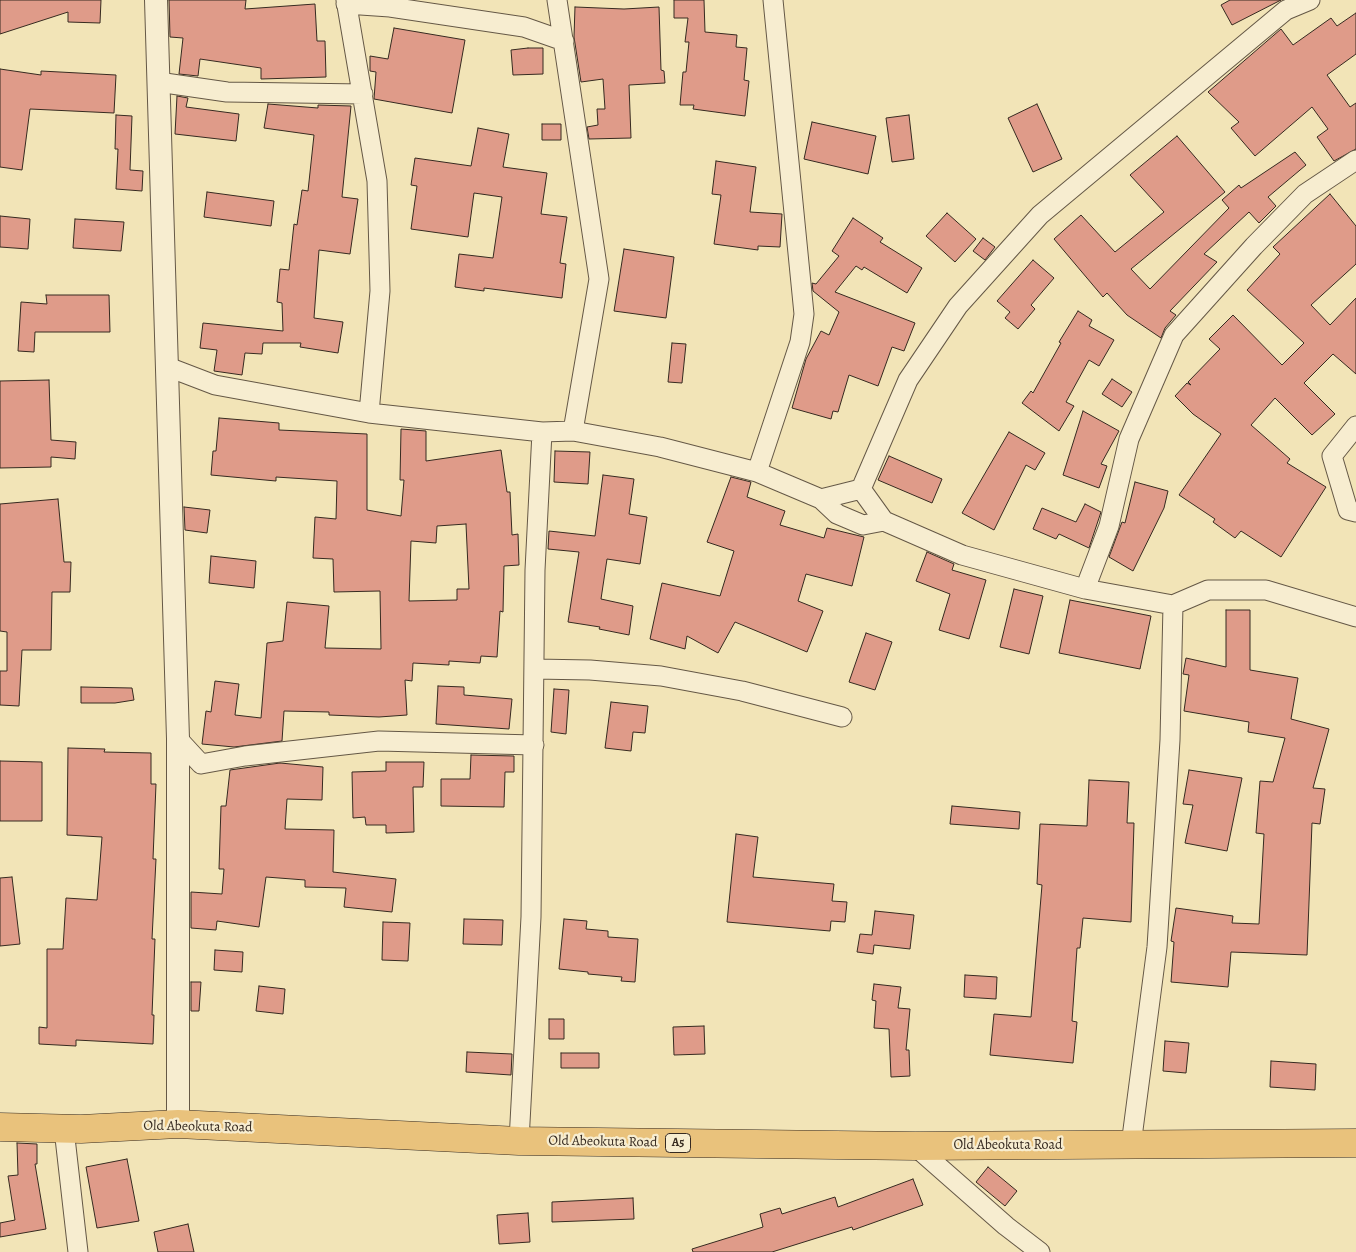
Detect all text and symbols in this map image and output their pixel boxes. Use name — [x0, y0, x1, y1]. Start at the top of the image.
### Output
street label: Old Abeokuta Road — [143, 1118, 253, 1136]
street label: Old Abeokuta Road — [548, 1133, 658, 1151]
road number: A5 — [666, 1134, 690, 1152]
street label: Old Abeokuta Road — [953, 1138, 1063, 1154]

